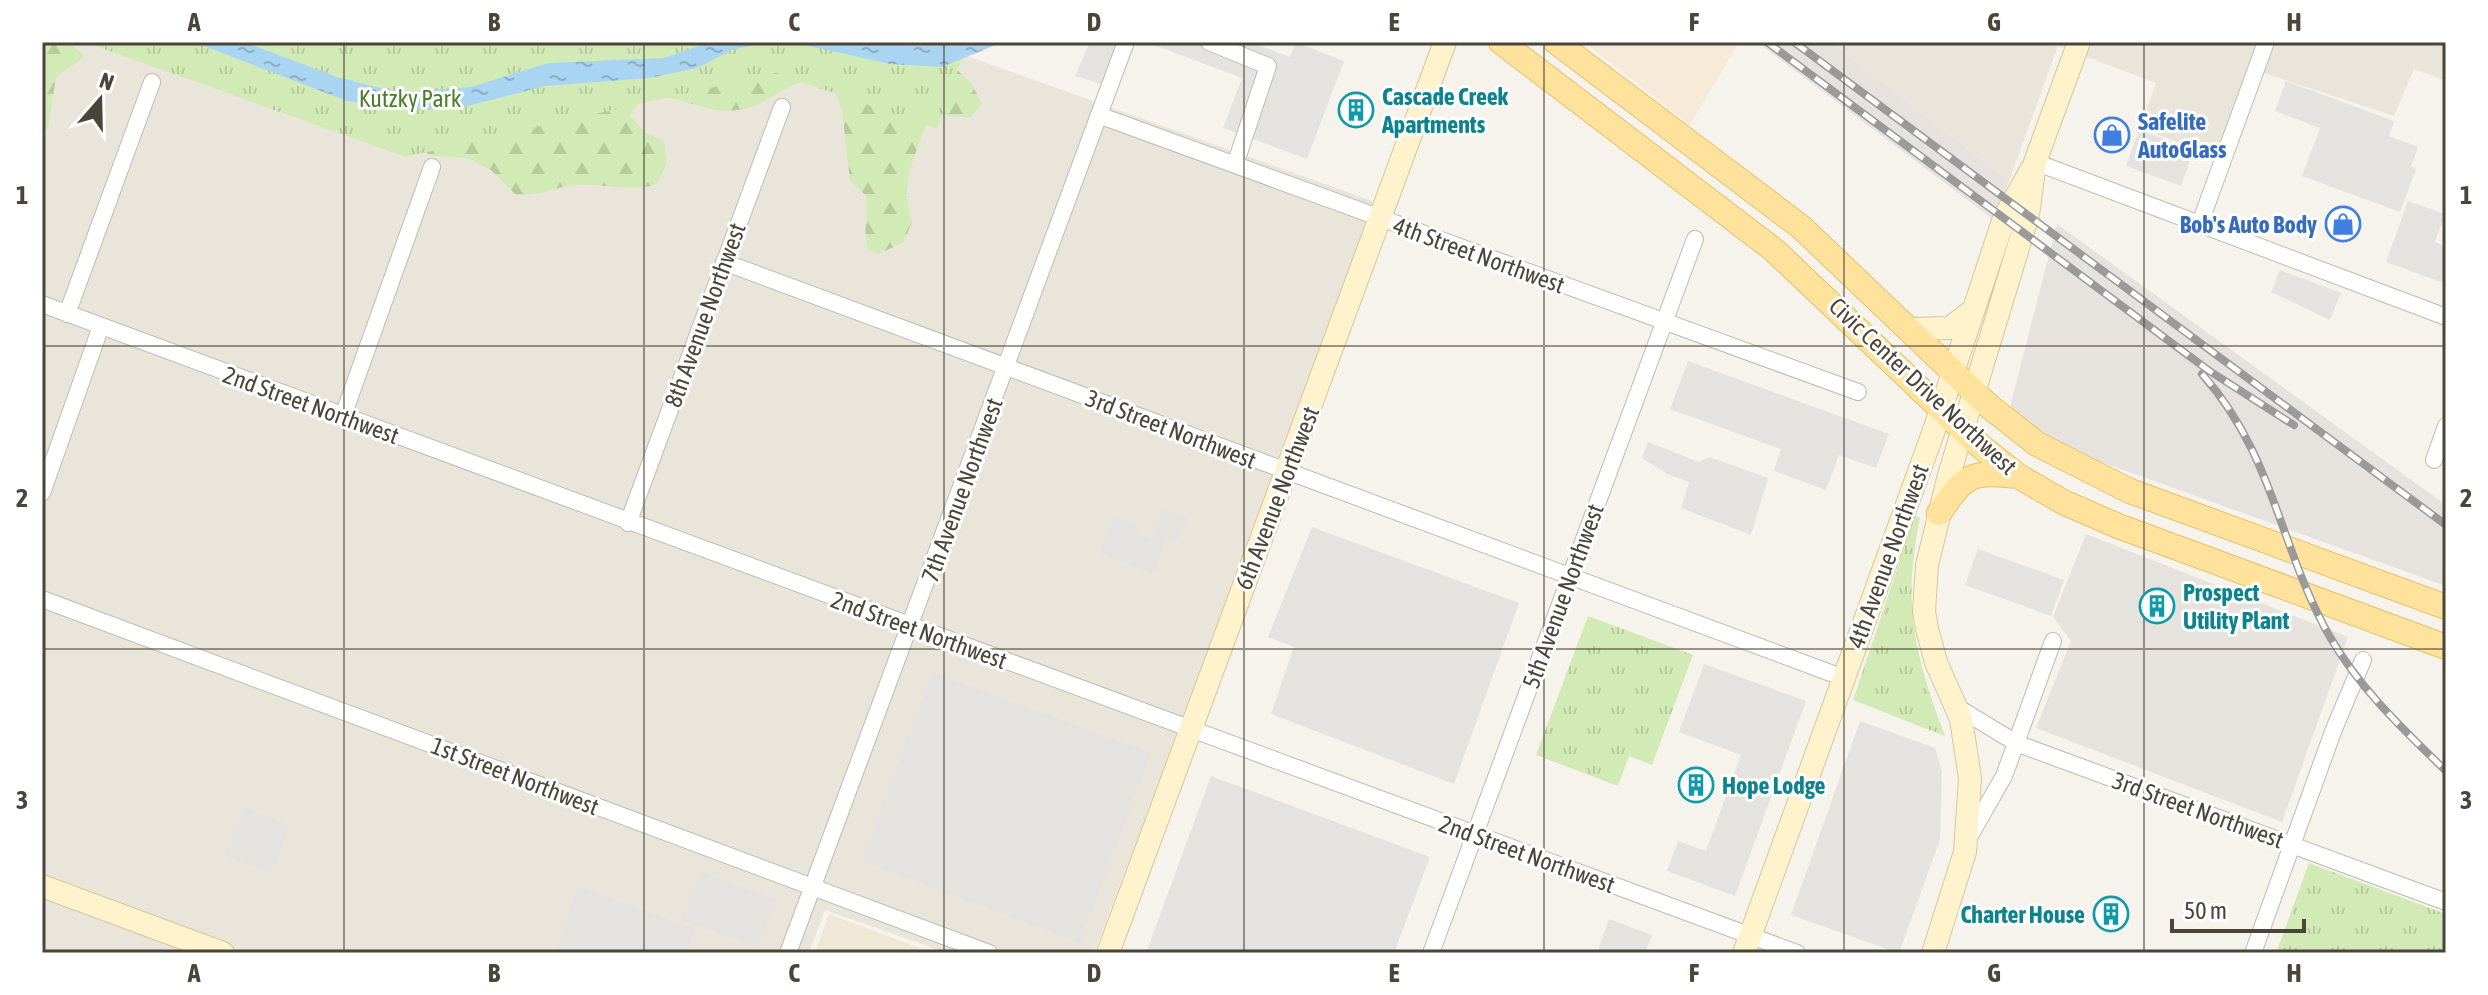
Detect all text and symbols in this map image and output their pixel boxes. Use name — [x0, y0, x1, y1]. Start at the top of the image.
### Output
text: A — [187, 7, 201, 37]
text: B — [488, 7, 501, 37]
text: C — [788, 7, 800, 37]
text: D — [1087, 7, 1101, 37]
text: E — [1388, 7, 1400, 37]
text: F — [1689, 7, 1700, 37]
text: G — [1987, 7, 2001, 37]
text: H — [2286, 7, 2302, 37]
north arrow — [60, 60, 140, 140]
text: N — [96, 67, 117, 96]
place label: Cascade Creek Apartments — [1381, 83, 1509, 138]
park label: Kutzky Park — [359, 85, 462, 112]
building icon: Cascade Creek Apartments — [1337, 91, 1375, 129]
place label: Safelite AutoGlass — [2137, 108, 2227, 163]
shop icon: Safelite AutoGlass — [2093, 116, 2131, 154]
text: 1 — [16, 180, 28, 210]
text: 1 — [2460, 180, 2472, 210]
shop icon: Bob's Auto Body — [2324, 205, 2362, 243]
street label: 4th Street Northwest — [1390, 211, 1568, 299]
place label: Bob's Auto Body — [2180, 211, 2317, 238]
street label: 8th Avenue Northwest — [659, 219, 751, 411]
street label: Civic Center Drive Northwest — [1824, 292, 2022, 480]
street label: 2nd Street Northwest — [220, 361, 402, 449]
street label: 3rd Street Northwest — [1082, 384, 1260, 474]
street label: 7th Avenue Northwest — [916, 394, 1008, 586]
street label: 6th Avenue Northwest — [1230, 403, 1324, 593]
street label: 4th Avenue Northwest — [1842, 460, 1934, 652]
text: 2 — [16, 483, 28, 513]
text: 2 — [2460, 483, 2472, 513]
street label: 5th Avenue Northwest — [1517, 500, 1609, 692]
place label: Prospect Utility Plant — [2183, 579, 2289, 634]
street label: 2nd Street Northwest — [828, 586, 1010, 674]
building icon: Prospect Utility Plant — [2138, 587, 2176, 625]
street label: 1st Street Northwest — [427, 732, 603, 820]
building icon: Hope Lodge — [1677, 766, 1715, 804]
street label: 3rd Street Northwest — [2109, 767, 2287, 854]
place label: Hope Lodge — [1722, 772, 1826, 799]
text: 3 — [16, 785, 28, 815]
text: 3 — [2460, 785, 2472, 815]
street label: 2nd Street Northwest — [1436, 810, 1618, 898]
scale bar — [2172, 883, 2304, 933]
building icon: Charter House — [2092, 895, 2130, 933]
text: 50 m — [2184, 897, 2227, 924]
place label: Charter House — [1960, 901, 2085, 928]
text: A — [187, 958, 201, 988]
text: B — [488, 958, 501, 988]
text: C — [788, 958, 800, 988]
text: D — [1087, 958, 1101, 988]
text: E — [1388, 958, 1400, 988]
text: F — [1689, 958, 1700, 988]
text: G — [1987, 958, 2001, 988]
text: H — [2286, 958, 2302, 988]

